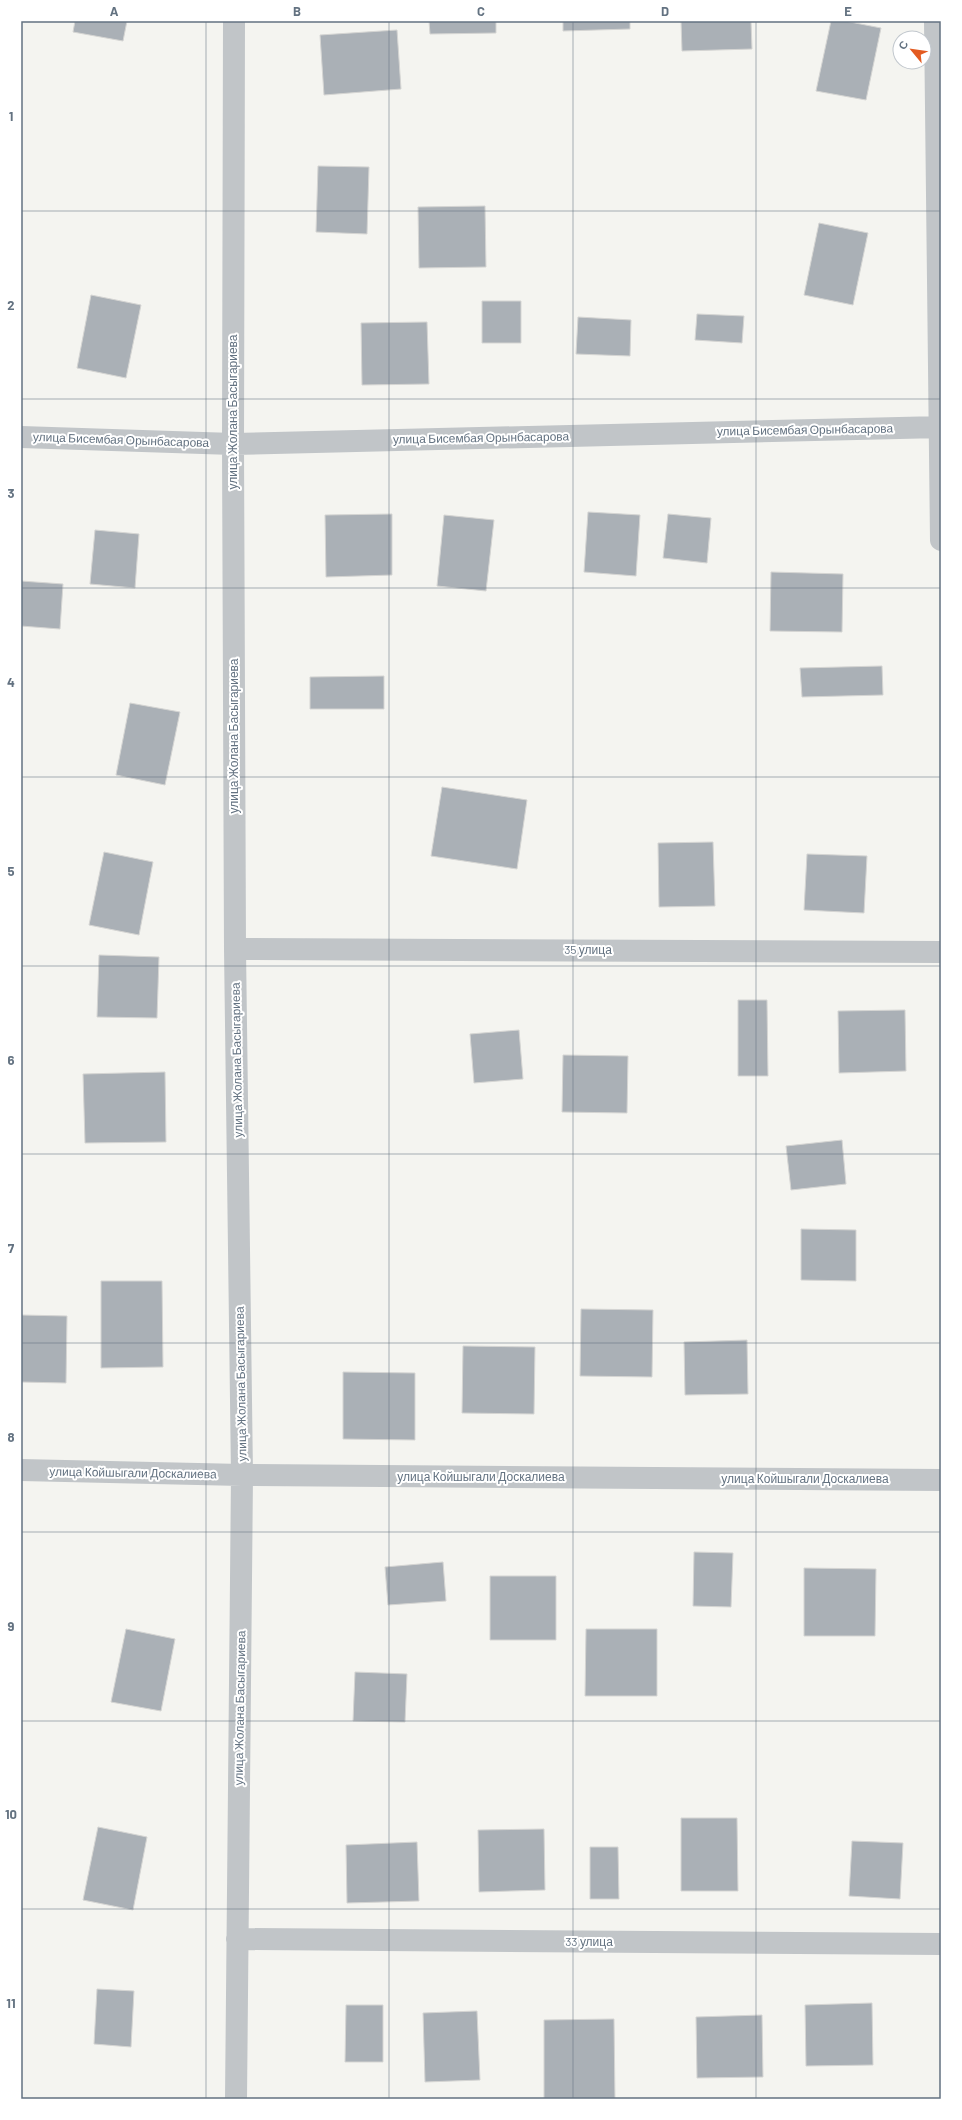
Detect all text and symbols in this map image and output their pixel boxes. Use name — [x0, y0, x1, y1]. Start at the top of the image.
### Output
text: A — [110, 3, 119, 19]
text: B — [293, 3, 301, 19]
text: C — [477, 3, 485, 19]
text: D — [661, 3, 669, 19]
text: E — [844, 3, 852, 19]
north arrow — [892, 30, 932, 70]
text: С — [895, 38, 910, 52]
text: 1 — [9, 108, 13, 124]
text: 2 — [7, 297, 15, 313]
street label: улица Жолана Басыгариева — [225, 334, 240, 490]
street label: улица Бисембая Орынбасарова — [717, 420, 894, 439]
street label: улица Бисембая Орынбасарова — [393, 428, 570, 447]
street label: улица Бисембая Орынбасарова — [33, 429, 210, 450]
text: 3 — [7, 485, 15, 501]
street label: улица Жолана Басыгариева — [226, 658, 241, 814]
text: 4 — [7, 674, 15, 690]
text: 5 — [7, 863, 15, 879]
street label: 35 улица — [564, 942, 612, 957]
street label: улица Жолана Басыгариева — [228, 982, 245, 1138]
text: 6 — [8, 1052, 15, 1068]
text: 7 — [8, 1240, 15, 1256]
street label: улица Жолана Басыгариева — [232, 1306, 249, 1462]
text: 8 — [7, 1429, 15, 1445]
street label: улица Койшыгали Доскалиева — [49, 1464, 217, 1481]
street label: улица Койшыгали Доскалиева — [397, 1469, 565, 1484]
street label: улица Койшыгали Доскалиева — [721, 1471, 889, 1486]
text: 9 — [8, 1618, 15, 1634]
street label: улица Жолана Басыгариева — [231, 1630, 248, 1786]
text: 10 — [5, 1806, 17, 1822]
street label: 33 улица — [565, 1934, 613, 1949]
text: 11 — [6, 1995, 16, 2011]

